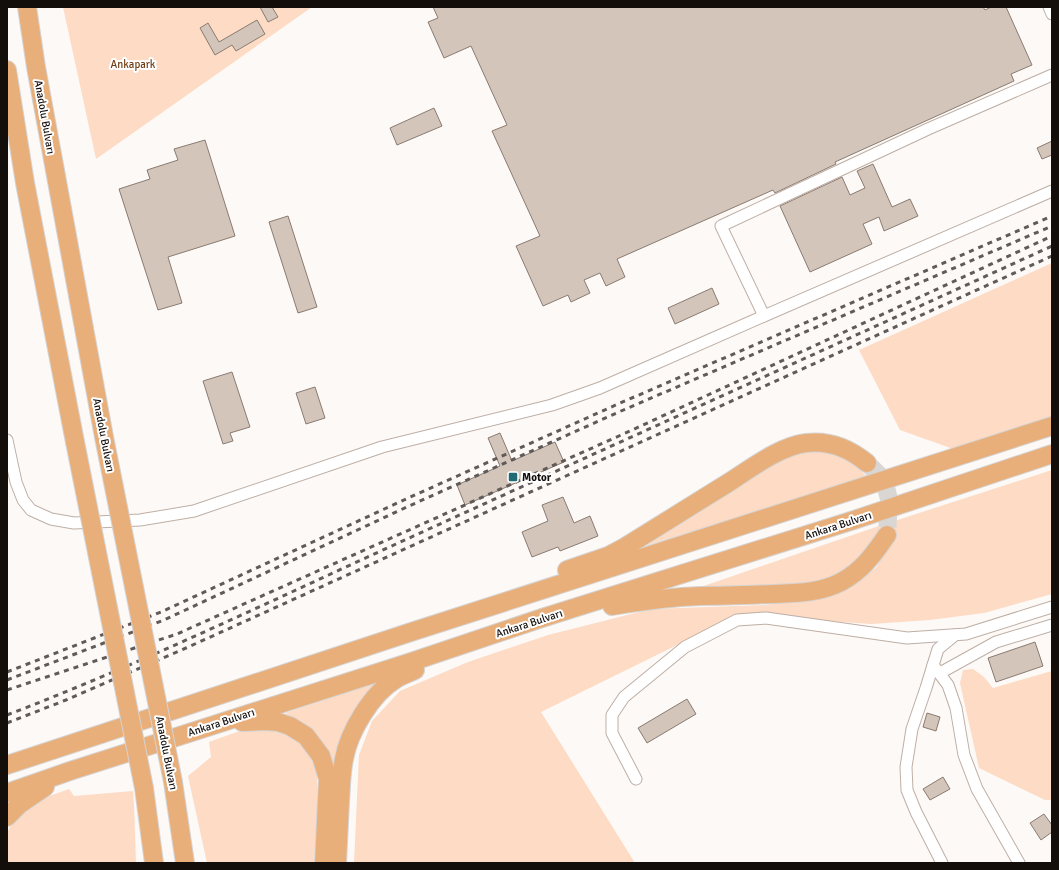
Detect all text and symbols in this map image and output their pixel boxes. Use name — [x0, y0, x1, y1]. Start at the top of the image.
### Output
park label: Ankapark — [111, 58, 156, 71]
street label: Anadolu Bulvarı — [32, 79, 57, 155]
street label: Anadolu Bulvarı — [90, 397, 117, 473]
marker: Motor — [507, 471, 519, 483]
place label: Motor — [522, 471, 552, 484]
street label: Ankara Bulvarı — [803, 509, 873, 542]
street label: Ankara Bulvarı — [494, 607, 564, 640]
street label: Ankara Bulvarı — [186, 706, 256, 739]
street label: Anadolu Bulvarı — [153, 715, 180, 791]

